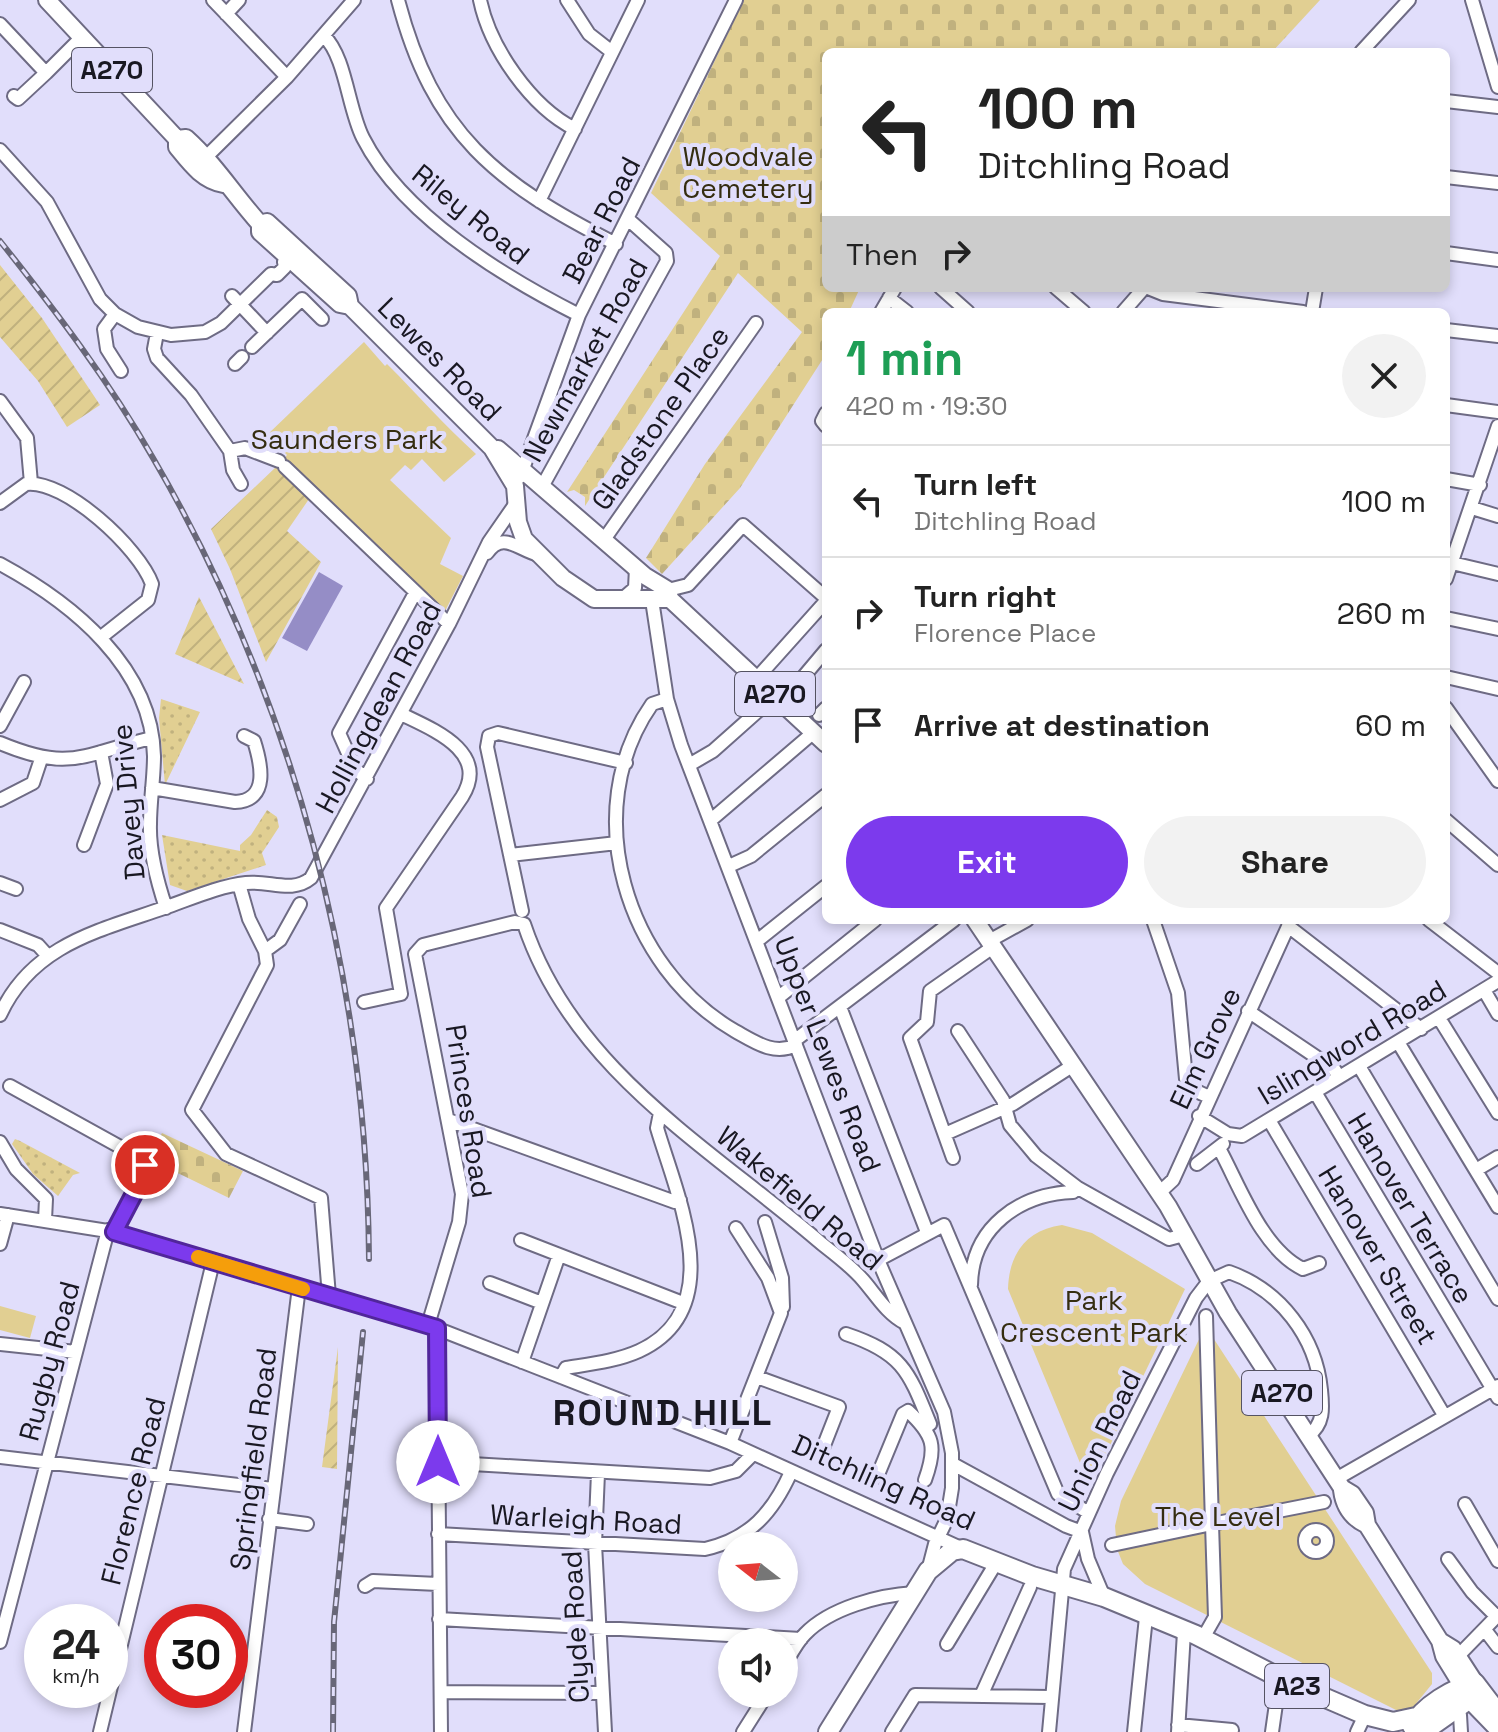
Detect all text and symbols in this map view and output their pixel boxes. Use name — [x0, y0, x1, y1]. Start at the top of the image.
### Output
road number: A270 — [72, 48, 152, 92]
text: 100 m — [978, 73, 1138, 144]
icon: left — [846, 80, 950, 184]
park label: Woodvale Cemetery — [682, 138, 814, 206]
text: Ditchling Road — [978, 143, 1231, 189]
street label: Bear Road — [554, 150, 648, 290]
street label: Riley Road — [405, 156, 537, 272]
icon: right — [934, 232, 978, 276]
text: Then — [846, 235, 918, 274]
street label: Newmarket Road — [514, 252, 656, 468]
street label: Lewes Road — [370, 289, 510, 429]
street label: Gladstone Place — [583, 319, 737, 517]
text: 1 min — [846, 328, 963, 389]
button: close — [1342, 334, 1426, 418]
text: 420 m · 19:30 — [846, 389, 1008, 423]
park label: Saunders Park — [251, 421, 443, 457]
text: Turn left — [914, 465, 1037, 504]
icon: left — [846, 479, 890, 523]
text: 100 m — [1341, 482, 1426, 521]
text: Ditchling Road — [914, 504, 1096, 538]
text: Turn right — [914, 577, 1057, 616]
icon: right — [846, 591, 890, 635]
text: 260 m — [1337, 594, 1426, 633]
street label: Hollingdean Road — [307, 595, 449, 819]
text: Florence Place — [914, 616, 1096, 650]
road number: A270 — [735, 672, 815, 716]
icon: arrive — [846, 703, 890, 747]
text: Arrive at destination — [914, 706, 1210, 745]
text: 60 m — [1355, 706, 1426, 745]
street label: Davey Drive — [103, 723, 153, 881]
button: Exit — [846, 816, 1128, 908]
button: Share — [1144, 816, 1426, 908]
street label: Upper Lewes Road — [766, 931, 890, 1177]
street label: Islingword Road — [1251, 971, 1453, 1113]
street label: Elm Grove — [1161, 981, 1249, 1115]
street label: Princes Road — [438, 1022, 500, 1200]
street label: Hanover Terrace — [1340, 1106, 1482, 1310]
street label: Wakefield Road — [709, 1118, 891, 1278]
pin — [111, 1131, 179, 1199]
icon: arrive — [123, 1143, 167, 1187]
street label: Hanover Street — [1310, 1159, 1446, 1351]
street label: Rugby Road — [10, 1277, 88, 1445]
park label: Park Crescent Park — [1000, 1282, 1188, 1350]
street label: Springfield Road — [222, 1346, 284, 1572]
street label: Union Road — [1049, 1364, 1149, 1518]
road number: A270 — [1242, 1371, 1322, 1415]
district label: ROUND HILL — [553, 1390, 773, 1436]
street label: Florence Road — [92, 1393, 174, 1589]
position arrow — [396, 1420, 480, 1504]
street label: Ditchling Road — [787, 1426, 981, 1538]
street label: Warleigh Road — [489, 1496, 683, 1542]
park label: The Level — [1155, 1498, 1281, 1534]
north arrow — [718, 1532, 798, 1612]
map controls — [718, 1532, 798, 1708]
street label: Clyde Road — [553, 1550, 597, 1704]
speed limit sign: 30 — [144, 1604, 248, 1708]
text: 24 — [52, 1620, 100, 1671]
button: sound — [718, 1628, 798, 1708]
text: km/h — [52, 1663, 100, 1689]
road number: A23 — [1265, 1664, 1329, 1708]

